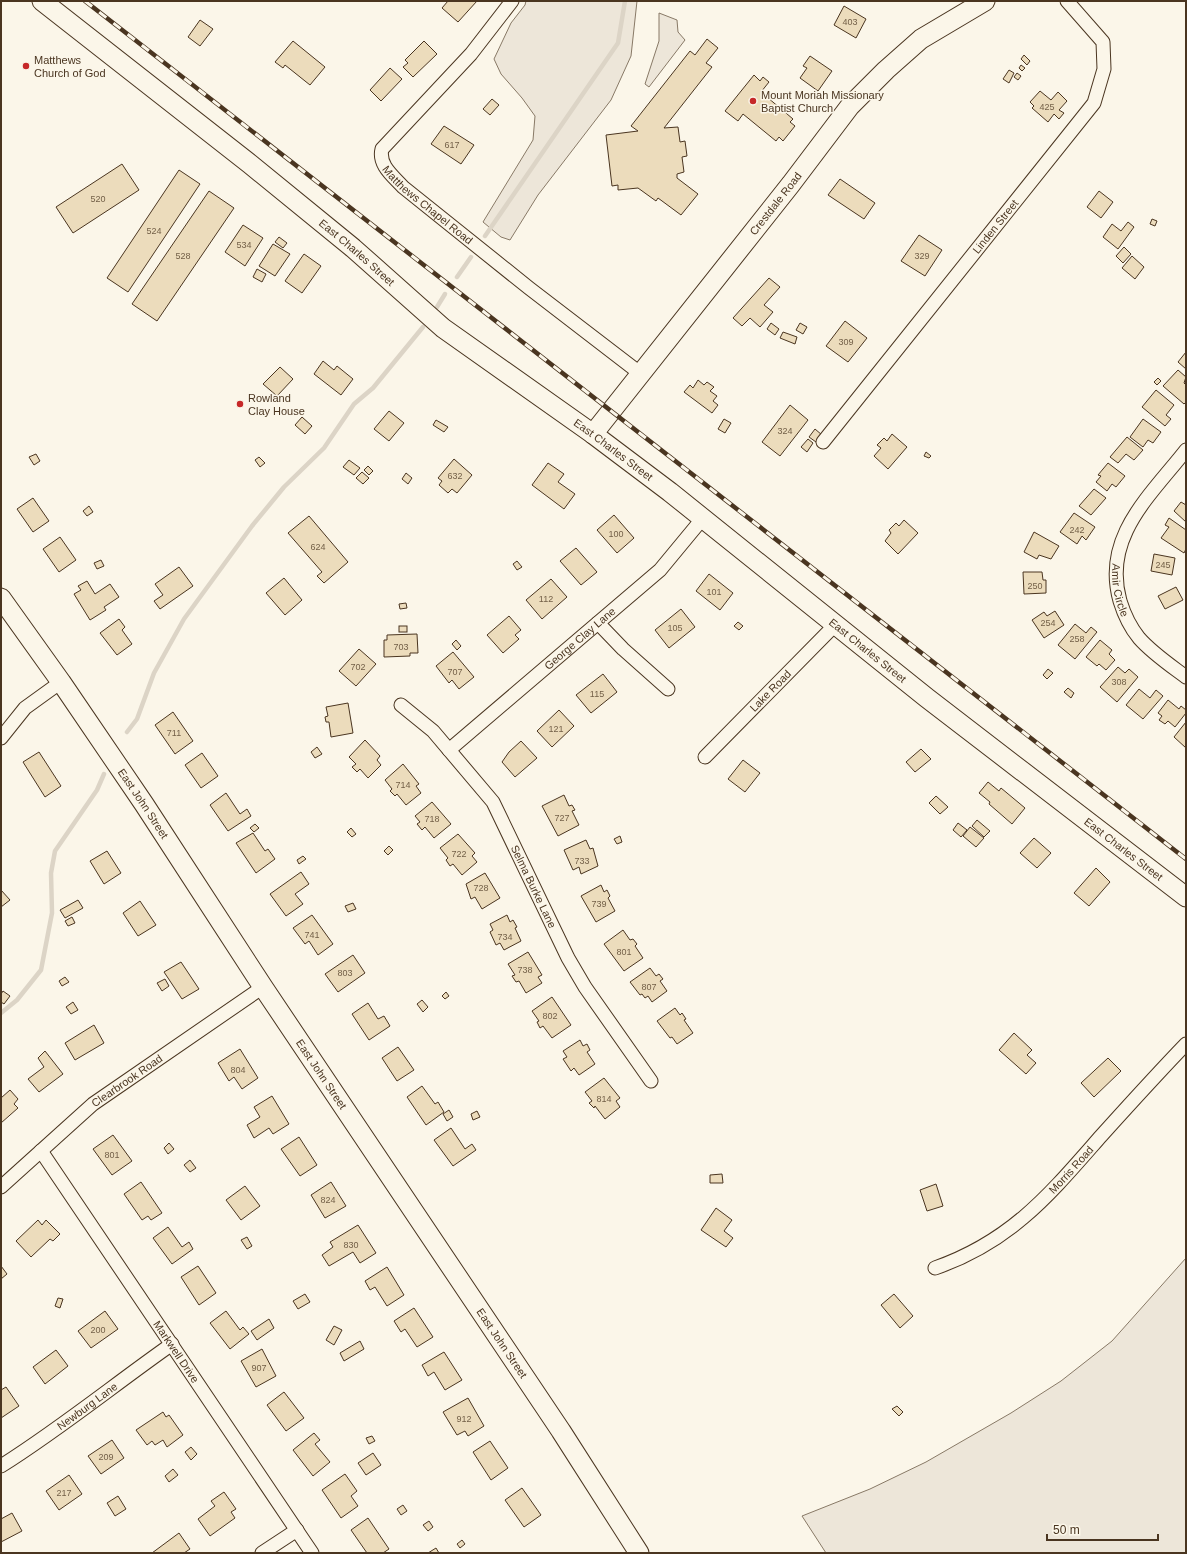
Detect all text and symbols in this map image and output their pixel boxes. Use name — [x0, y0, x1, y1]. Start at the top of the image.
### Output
house number: 403 — [842, 17, 858, 27]
place label: Matthews Church of God — [34, 54, 106, 79]
marker: Matthews Church of God — [21, 61, 31, 71]
place label: Mount Moriah Missionary Baptist Church — [761, 89, 884, 114]
marker: Mount Moriah Missionary Baptist Church — [748, 96, 758, 106]
house number: 425 — [1039, 102, 1055, 112]
house number: 617 — [444, 140, 460, 150]
street label: Matthews Chapel Road — [380, 163, 475, 246]
street label: Crestdale Road — [747, 170, 804, 237]
house number: 520 — [90, 194, 106, 204]
street label: Linden Street — [970, 197, 1020, 256]
street label: East Charles Street — [317, 217, 397, 288]
house number: 524 — [146, 226, 162, 236]
house number: 534 — [236, 240, 252, 250]
house number: 528 — [175, 251, 191, 261]
house number: 329 — [914, 251, 930, 261]
house number: 309 — [838, 337, 854, 347]
place label: Rowland Clay House — [248, 392, 305, 417]
marker: Rowland Clay House — [235, 399, 245, 409]
street label: East Charles Street — [572, 416, 655, 483]
house number: 324 — [777, 426, 793, 436]
house number: 632 — [447, 471, 463, 481]
house number: 242 — [1069, 525, 1085, 535]
house number: 100 — [608, 529, 624, 539]
house number: 624 — [310, 542, 326, 552]
house number: 245 — [1155, 560, 1171, 570]
street label: Amir Circle — [1110, 563, 1131, 618]
house number: 250 — [1027, 581, 1043, 591]
house number: 101 — [706, 587, 722, 597]
house number: 112 — [539, 594, 553, 604]
street label: George Clay Lane — [542, 605, 618, 672]
street label: East Charles Street — [827, 616, 909, 685]
house number: 254 — [1040, 618, 1056, 628]
house number: 105 — [667, 623, 683, 633]
house number: 258 — [1069, 634, 1085, 644]
house number: 703 — [393, 642, 409, 652]
house number: 702 — [350, 662, 366, 672]
house number: 707 — [447, 667, 463, 677]
street label: Lake Road — [747, 668, 793, 714]
house number: 308 — [1111, 677, 1127, 687]
house number: 115 — [590, 689, 604, 699]
house number: 121 — [548, 724, 564, 734]
house number: 711 — [167, 728, 181, 738]
street label: East John Street — [116, 766, 171, 841]
house number: 714 — [395, 780, 411, 790]
house number: 727 — [554, 813, 570, 823]
house number: 718 — [424, 814, 440, 824]
street label: East Charles Street — [1082, 815, 1165, 883]
street label: Selma Burke Lane — [509, 843, 559, 930]
house number: 722 — [451, 849, 467, 859]
house number: 733 — [574, 856, 590, 866]
house number: 728 — [473, 883, 489, 893]
house number: 739 — [591, 899, 607, 909]
house number: 741 — [304, 930, 320, 940]
house number: 734 — [497, 932, 513, 942]
house number: 801 — [616, 947, 632, 957]
house number: 738 — [517, 965, 533, 975]
house number: 803 — [337, 968, 353, 978]
house number: 807 — [641, 982, 657, 992]
house number: 802 — [542, 1011, 558, 1021]
street label: East John Street — [294, 1037, 349, 1111]
street label: Clearbrook Road — [89, 1052, 165, 1109]
house number: 804 — [230, 1065, 246, 1075]
house number: 814 — [596, 1094, 612, 1104]
street label: Morris Road — [1046, 1143, 1096, 1196]
house number: 801 — [104, 1150, 120, 1160]
house number: 824 — [320, 1195, 336, 1205]
house number: 830 — [343, 1240, 359, 1250]
street label: East John Street — [474, 1306, 530, 1380]
street label: Markwell Drive — [151, 1318, 201, 1385]
house number: 200 — [90, 1325, 106, 1335]
house number: 907 — [251, 1363, 267, 1373]
street label: Newburg Lane — [55, 1380, 120, 1432]
house number: 912 — [456, 1414, 472, 1424]
house number: 209 — [98, 1452, 114, 1462]
house number: 217 — [56, 1488, 72, 1498]
scale bar — [1047, 1516, 1158, 1542]
text: 50 m — [1053, 1523, 1080, 1537]

